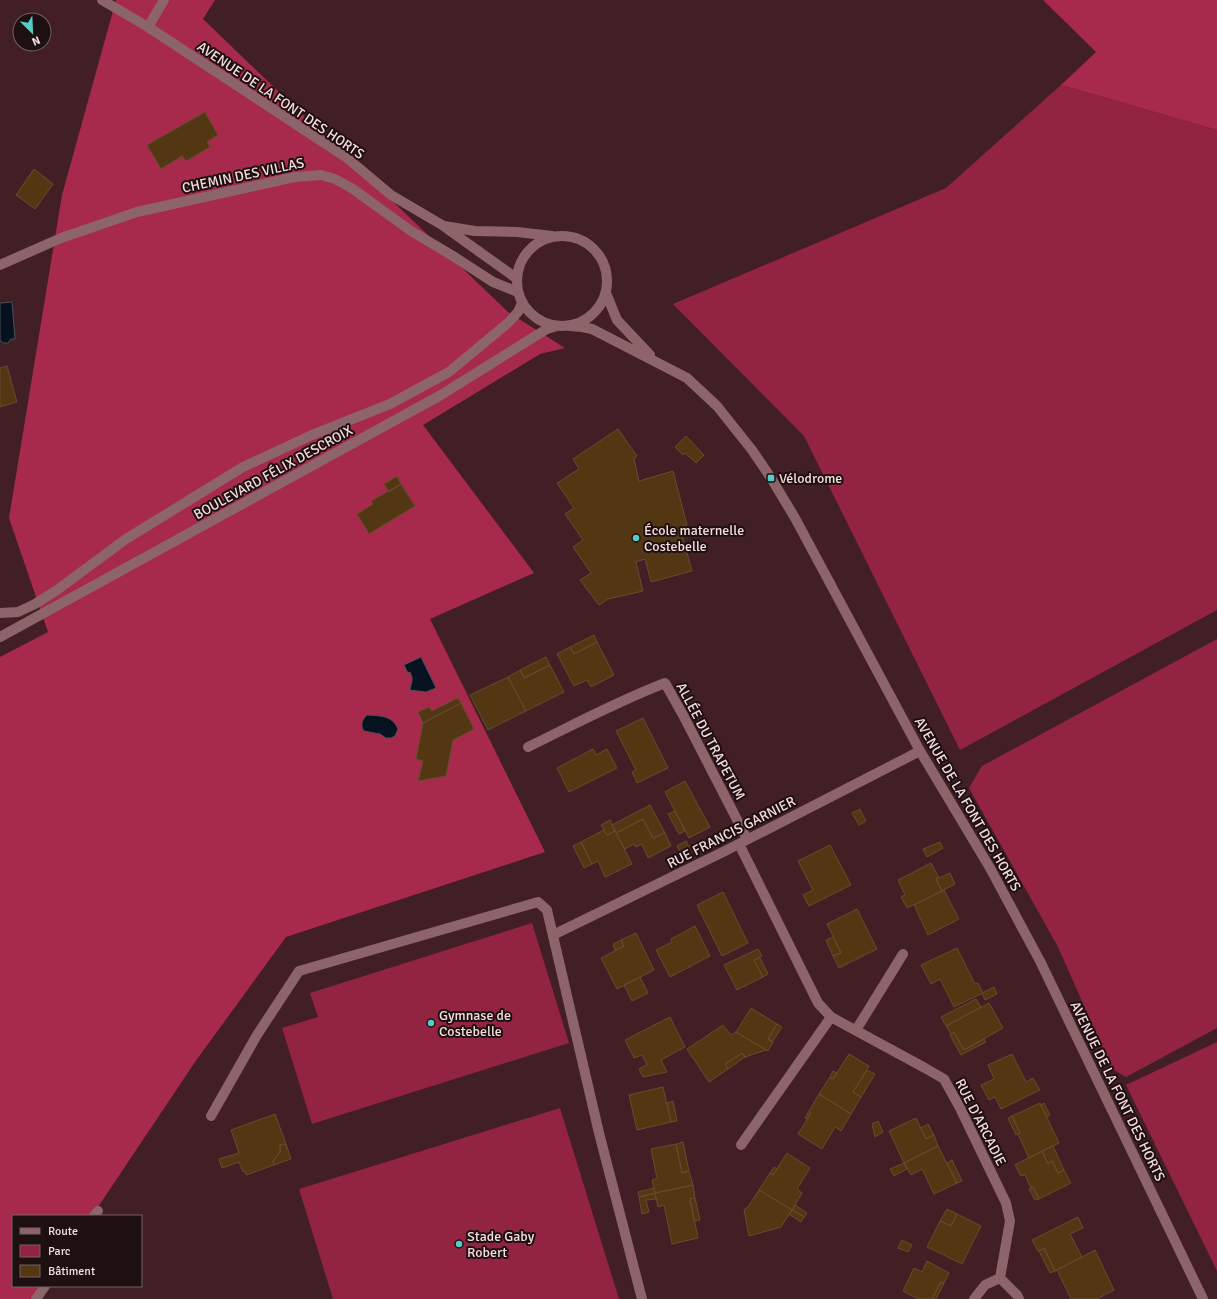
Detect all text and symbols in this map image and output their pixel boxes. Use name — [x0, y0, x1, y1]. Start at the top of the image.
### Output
north arrow — [12, 12, 52, 52]
text: N — [30, 33, 42, 48]
street label: AVENUE DE LA FONT DES HORTS — [194, 38, 368, 163]
street label: CHEMIN DES VILLAS — [180, 154, 306, 197]
street label: BOULEVARD FÉLIX DESCROIX — [191, 422, 356, 523]
place label: Vélodrome — [779, 470, 842, 487]
marker: Vélodrome — [766, 473, 776, 483]
place label: École maternelle Costebelle — [644, 522, 744, 555]
marker: École maternelle Costebelle — [631, 533, 641, 543]
street label: ALLÉE DU TRAPETUM — [672, 680, 749, 803]
street label: AVENUE DE LA FONT DES HORTS — [911, 714, 1025, 894]
street label: RUE FRANCIS GARNIER — [664, 793, 798, 872]
street label: AVENUE DE LA FONT DES HORTS — [1067, 999, 1169, 1184]
place label: Gymnase de Costebelle — [439, 1007, 511, 1040]
marker: Gymnase de Costebelle — [426, 1018, 436, 1028]
street label: RUE D'ARCADIE — [951, 1076, 1010, 1169]
legend — [12, 1215, 142, 1287]
text: Route — [48, 1224, 78, 1239]
place label: Stade Gaby Robert — [467, 1228, 535, 1261]
marker: Stade Gaby Robert — [454, 1239, 464, 1249]
text: Parc — [48, 1244, 71, 1259]
text: Bâtiment — [48, 1264, 95, 1279]

